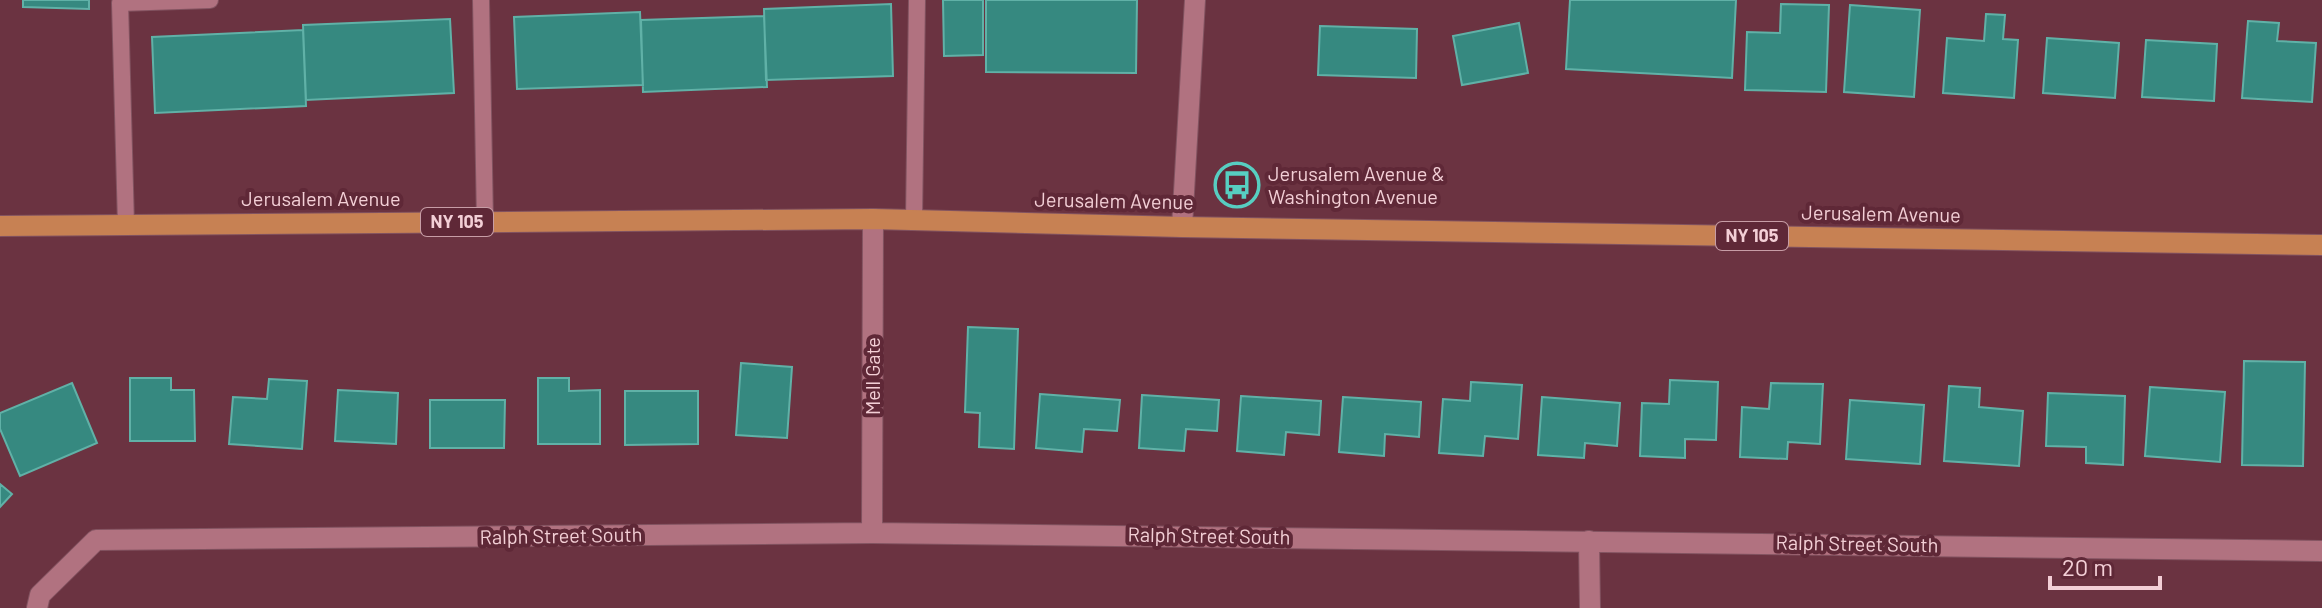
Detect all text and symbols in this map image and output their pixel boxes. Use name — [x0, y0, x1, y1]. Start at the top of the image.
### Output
bus stop icon: Jerusalem Avenue & Washington Avenue — [1213, 161, 1261, 209]
place label: Jerusalem Avenue & Washington Avenue — [1268, 161, 1445, 208]
street label: Jerusalem Avenue — [241, 186, 401, 210]
street label: Jerusalem Avenue — [1034, 187, 1194, 213]
street label: Jerusalem Avenue — [1801, 200, 1961, 226]
road number: NY 105 — [421, 208, 493, 236]
road number: NY 105 — [1716, 222, 1788, 250]
street label: Mell Gate — [860, 337, 884, 415]
street label: Ralph Street South — [479, 522, 643, 548]
street label: Ralph Street South — [1127, 522, 1291, 548]
street label: Ralph Street South — [1775, 530, 1939, 556]
scale bar — [2050, 540, 2160, 590]
text: 20 m — [2062, 552, 2113, 581]

